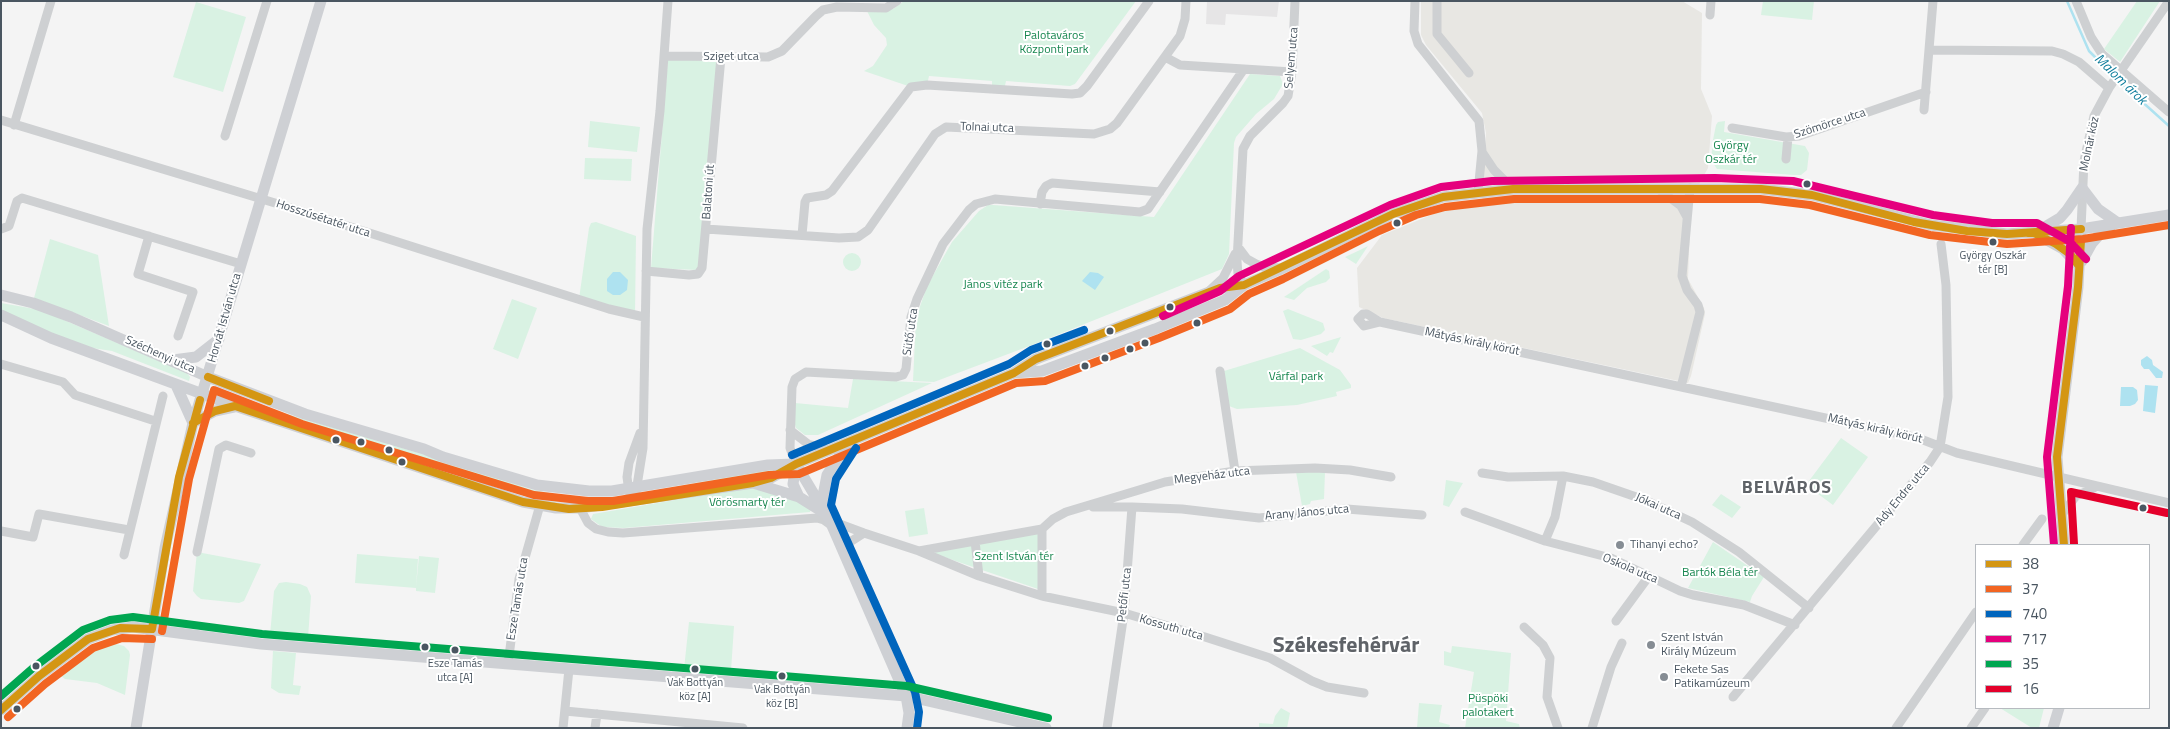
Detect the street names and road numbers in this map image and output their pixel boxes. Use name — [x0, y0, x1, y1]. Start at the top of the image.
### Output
street label: Selyem utca — [1282, 27, 1302, 89]
street label: Sziget utca — [703, 50, 759, 64]
street label: Szömörce utca — [1792, 106, 1868, 142]
street label: Molnár köz — [2077, 115, 2103, 173]
street label: Tolnai utca — [960, 120, 1014, 136]
street label: Balatoni út — [700, 164, 718, 220]
street label: Hosszúsétatér utca — [274, 197, 372, 241]
street label: Horvát István utca — [205, 272, 245, 364]
street label: Sütő utca — [901, 307, 921, 357]
street label: Mátyás király körút — [1423, 325, 1521, 359]
street label: Széchenyi utca — [123, 333, 197, 377]
street label: Mátyás király körút — [1826, 411, 1924, 447]
street label: Ady Endre utca — [1873, 461, 1933, 529]
street label: Megyeház utca — [1173, 464, 1251, 488]
street label: Jókai utca — [1633, 491, 1683, 523]
street label: Arany János utca — [1264, 502, 1350, 524]
street label: Oskola utca — [1600, 551, 1660, 587]
street label: Esze Tamás utca — [504, 557, 532, 641]
street label: Petőfi utca — [1115, 567, 1135, 623]
street label: Kossuth utca — [1137, 612, 1205, 644]

